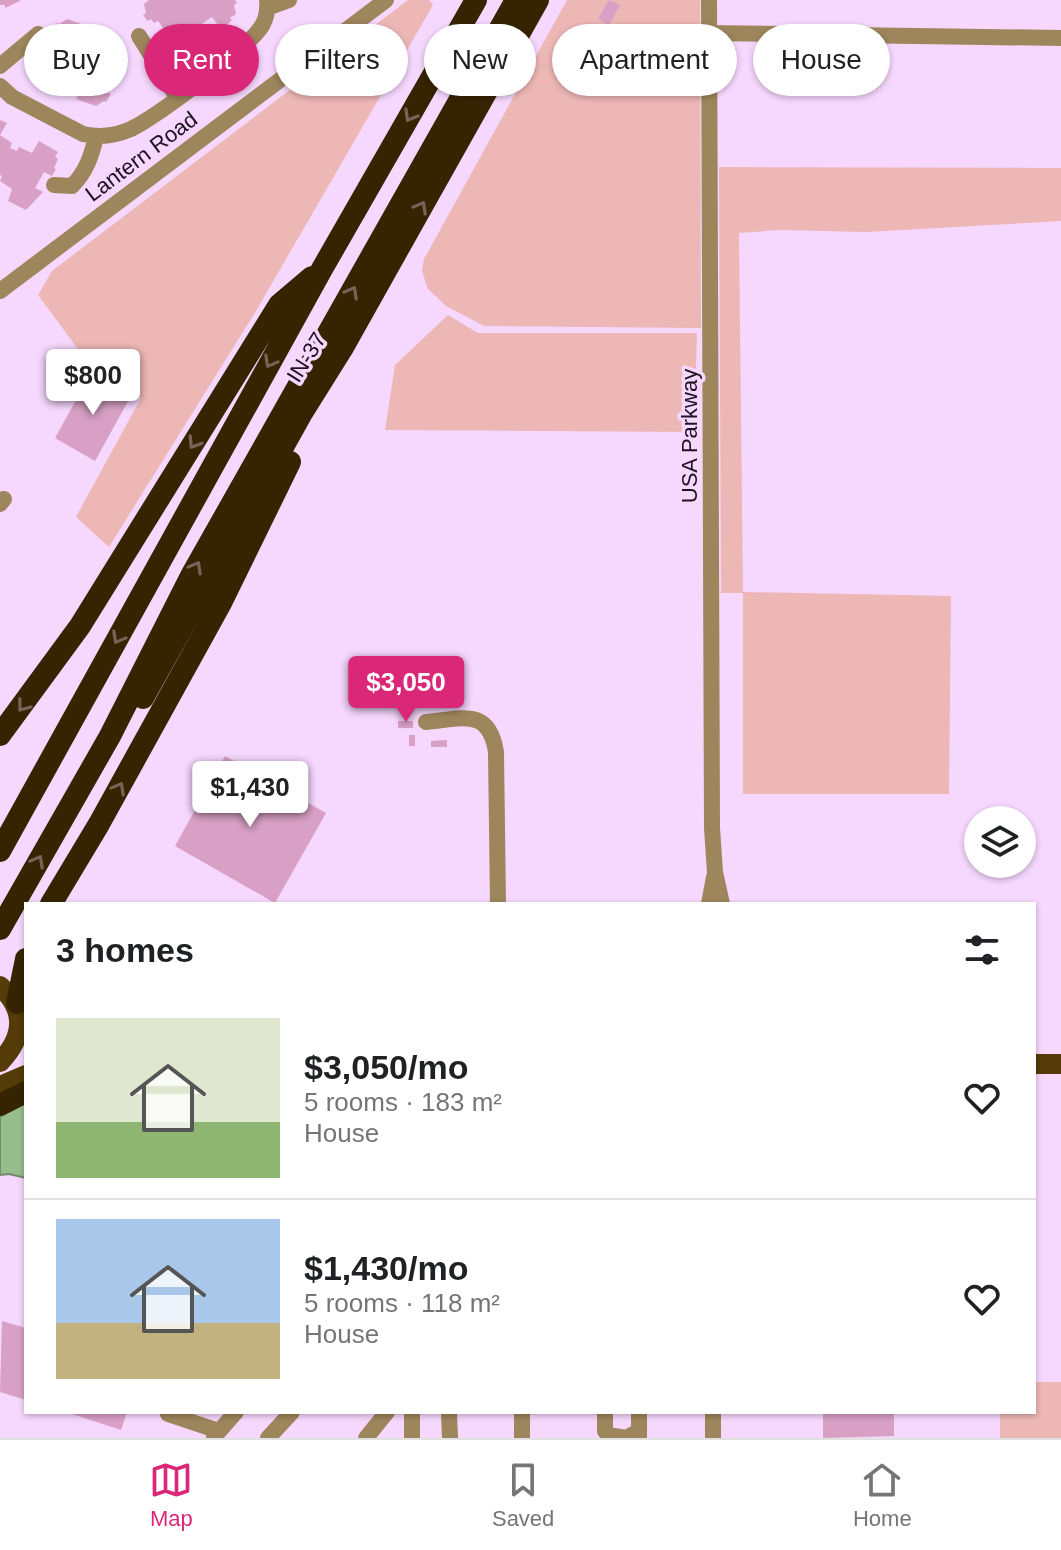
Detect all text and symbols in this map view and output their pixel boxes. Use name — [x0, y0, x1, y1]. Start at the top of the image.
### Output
chip: Buy — [24, 24, 128, 96]
chip: Rent — [144, 24, 259, 96]
chip: Filters — [275, 24, 408, 96]
chip: New — [424, 24, 536, 96]
chip: Apartment — [552, 24, 737, 96]
chip: House — [753, 24, 890, 96]
street label: Lantern Road — [81, 106, 202, 207]
one-way arrow — [404, 107, 420, 122]
one-way arrow — [411, 202, 427, 216]
one-way arrow — [342, 286, 358, 300]
street label: IN-37 — [282, 328, 331, 387]
pin: $800 — [46, 349, 140, 417]
one-way arrow — [265, 353, 280, 368]
text: $800 — [64, 360, 122, 390]
street label: USA Parkway — [677, 369, 702, 503]
one-way arrow — [188, 434, 203, 449]
one-way arrow — [187, 560, 202, 575]
one-way arrow — [112, 630, 127, 645]
pin: $3,050 — [341, 656, 471, 724]
text: $3,050 — [366, 667, 446, 697]
one-way arrow — [18, 697, 32, 712]
pin: $1,430 — [185, 761, 315, 829]
text: $1,430 — [210, 772, 290, 802]
one-way arrow — [109, 783, 125, 797]
map controls — [964, 806, 1036, 878]
button: layers — [964, 806, 1036, 878]
one-way arrow — [28, 855, 44, 870]
icon: filters — [960, 928, 1004, 972]
text: 3 homes — [56, 931, 194, 969]
text: $3,050/mo — [304, 1048, 468, 1086]
icon: home — [120, 1050, 216, 1146]
icon: heart — [960, 1076, 1004, 1120]
text: 5 rooms · 183 m² — [304, 1087, 502, 1117]
text: House — [304, 1118, 379, 1148]
text: $1,430/mo — [304, 1249, 468, 1287]
icon: home — [120, 1251, 216, 1347]
icon: heart — [960, 1277, 1004, 1321]
text: 5 rooms · 118 m² — [304, 1288, 500, 1318]
text: House — [304, 1319, 379, 1349]
tab: Map — [149, 1458, 193, 1532]
tab: Saved — [492, 1458, 554, 1532]
tab: Home — [853, 1458, 912, 1532]

